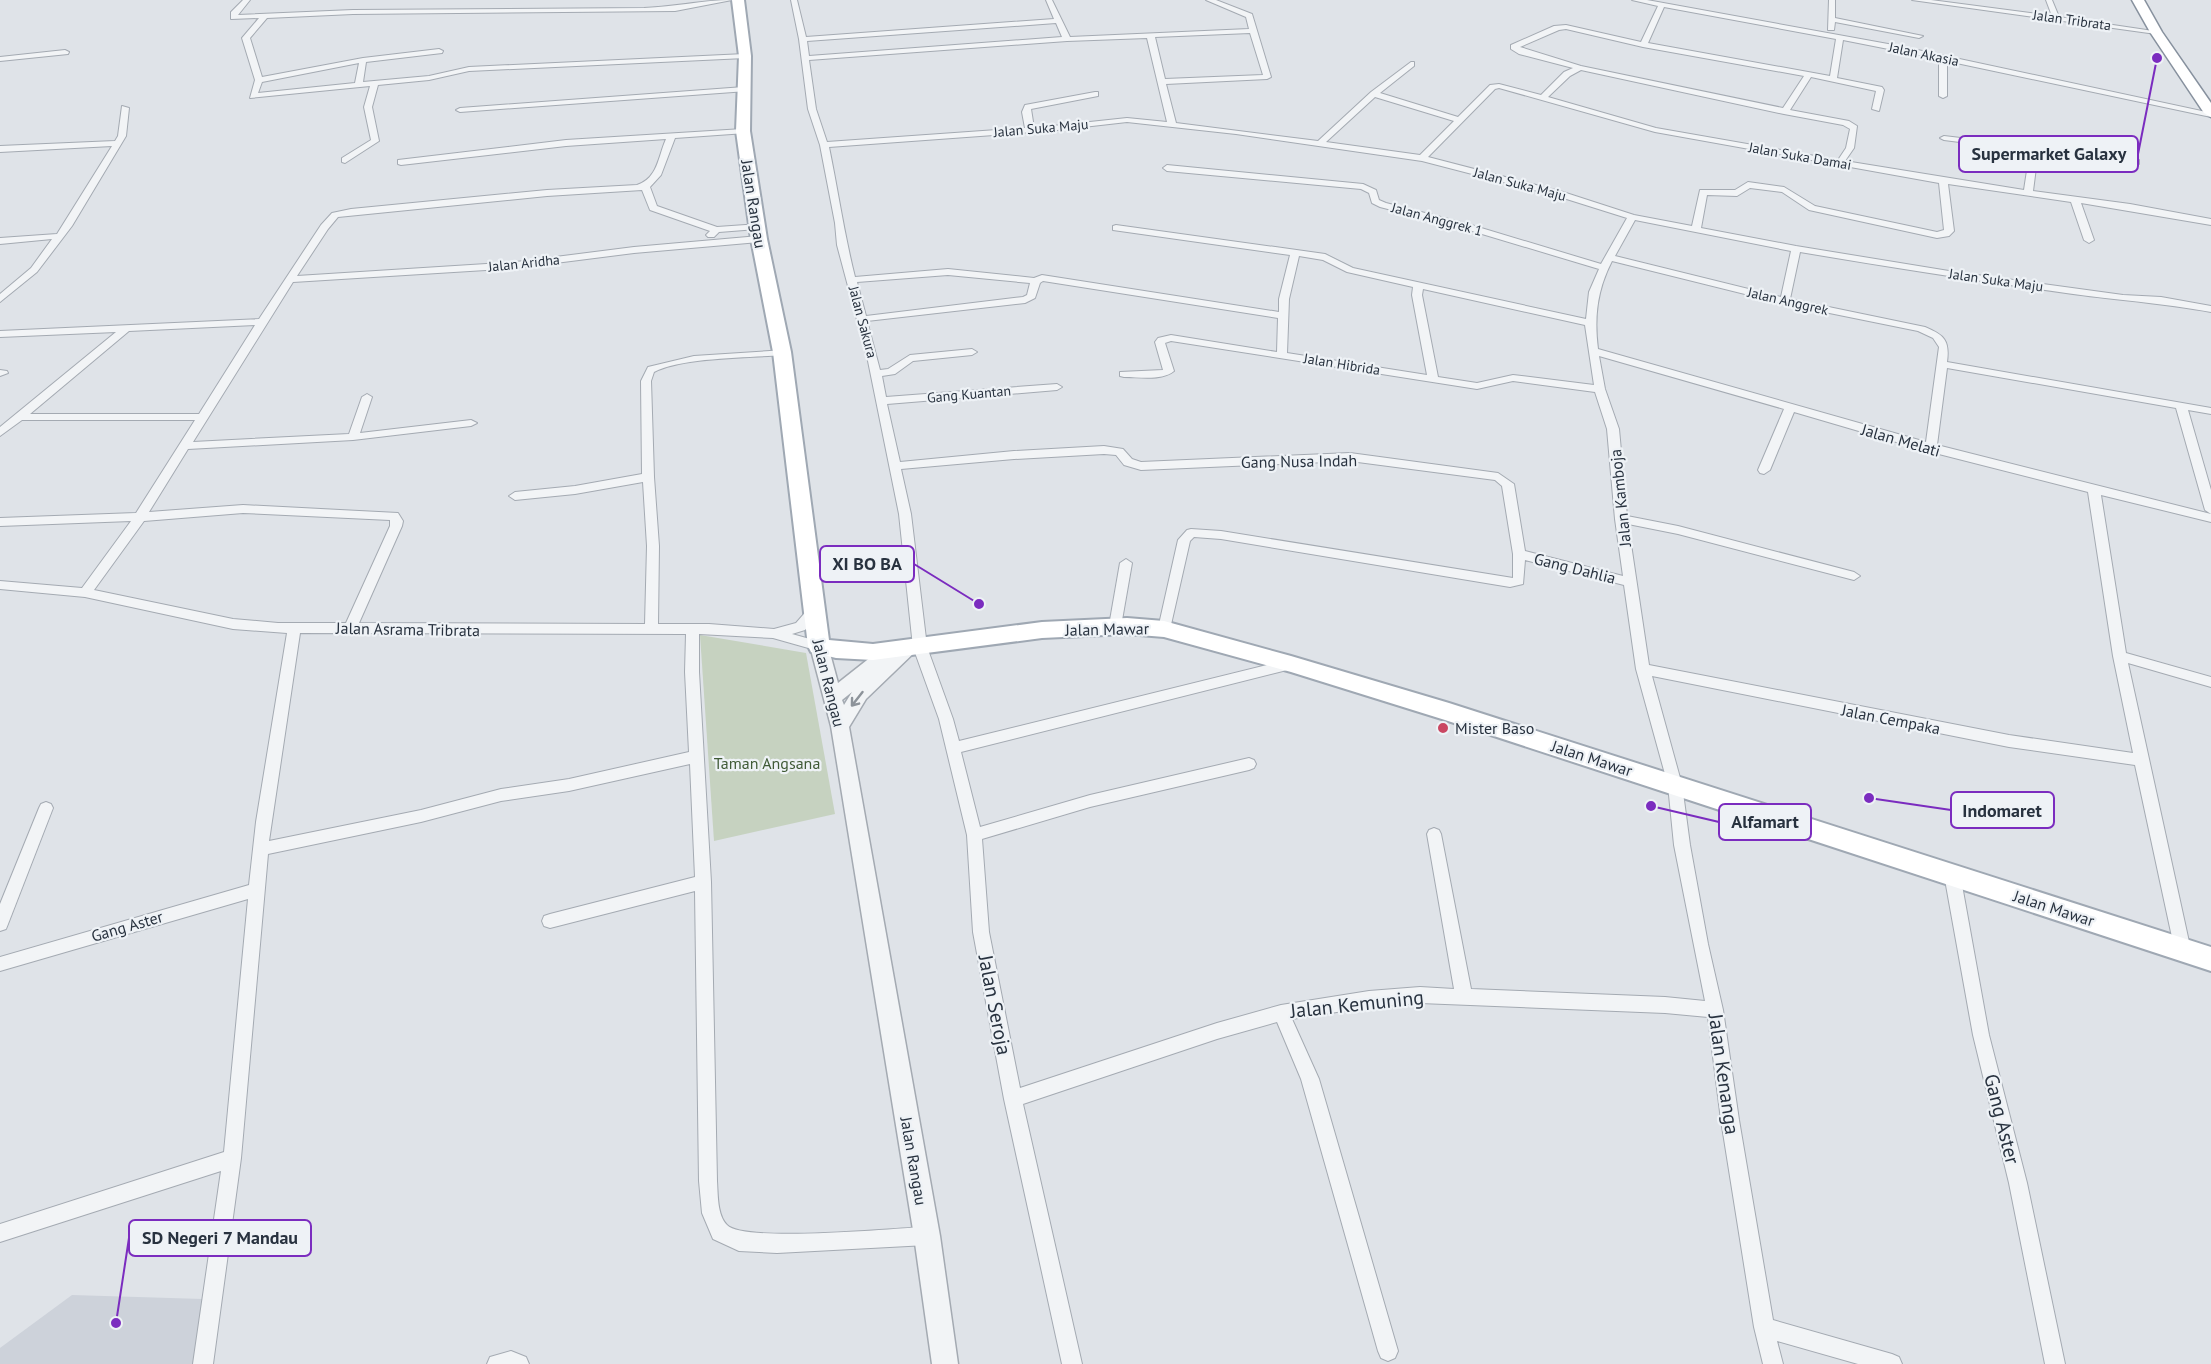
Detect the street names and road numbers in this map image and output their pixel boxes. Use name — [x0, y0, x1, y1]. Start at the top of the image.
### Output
street label: Jalan Tribrata — [2031, 5, 2112, 34]
street label: Jalan Akasia — [1886, 38, 1961, 70]
street label: Jalan Suka Maju — [992, 115, 1089, 141]
street label: Jalan Suka Damai — [1746, 138, 1853, 174]
street label: Jalan Rangau — [737, 157, 771, 250]
street label: Jalan Suka Maju — [1471, 163, 1568, 205]
street label: Jalan Anggrek 1 — [1389, 198, 1484, 240]
street label: Jalan Aridha — [486, 250, 561, 276]
street label: Jalan Suka Maju — [1947, 264, 2044, 296]
street label: Jalan Sakura — [844, 283, 881, 360]
street label: Jalan Anggrek — [1745, 283, 1830, 319]
street label: Jalan Hibrida — [1302, 349, 1382, 379]
street label: Gang Kuantan — [926, 381, 1012, 407]
street label: Jalan Melati — [1858, 419, 1943, 461]
street label: Jalan Kamboja — [1605, 448, 1635, 549]
street label: Gang Nusa Indah — [1241, 450, 1357, 472]
street label: Gang Dahlia — [1532, 548, 1618, 588]
street label: Jalan Asrama Tribrata — [335, 618, 480, 640]
street label: Jalan Mawar — [1064, 618, 1150, 640]
street label: Jalan Rangau — [808, 636, 850, 729]
street label: Jalan Cempaka — [1839, 699, 1942, 738]
street label: Jalan Mawar — [1548, 735, 1636, 781]
street label: Jalan Mawar — [2010, 885, 2098, 931]
street label: Gang Aster — [89, 906, 166, 946]
street label: Jalan Seroja — [972, 952, 1017, 1057]
street label: Jalan Kemuning — [1288, 984, 1425, 1024]
street label: Jalan Kenanga — [1703, 1011, 1745, 1136]
street label: Gang Aster — [1978, 1071, 2026, 1167]
street label: Jalan Rangau — [896, 1114, 932, 1207]

